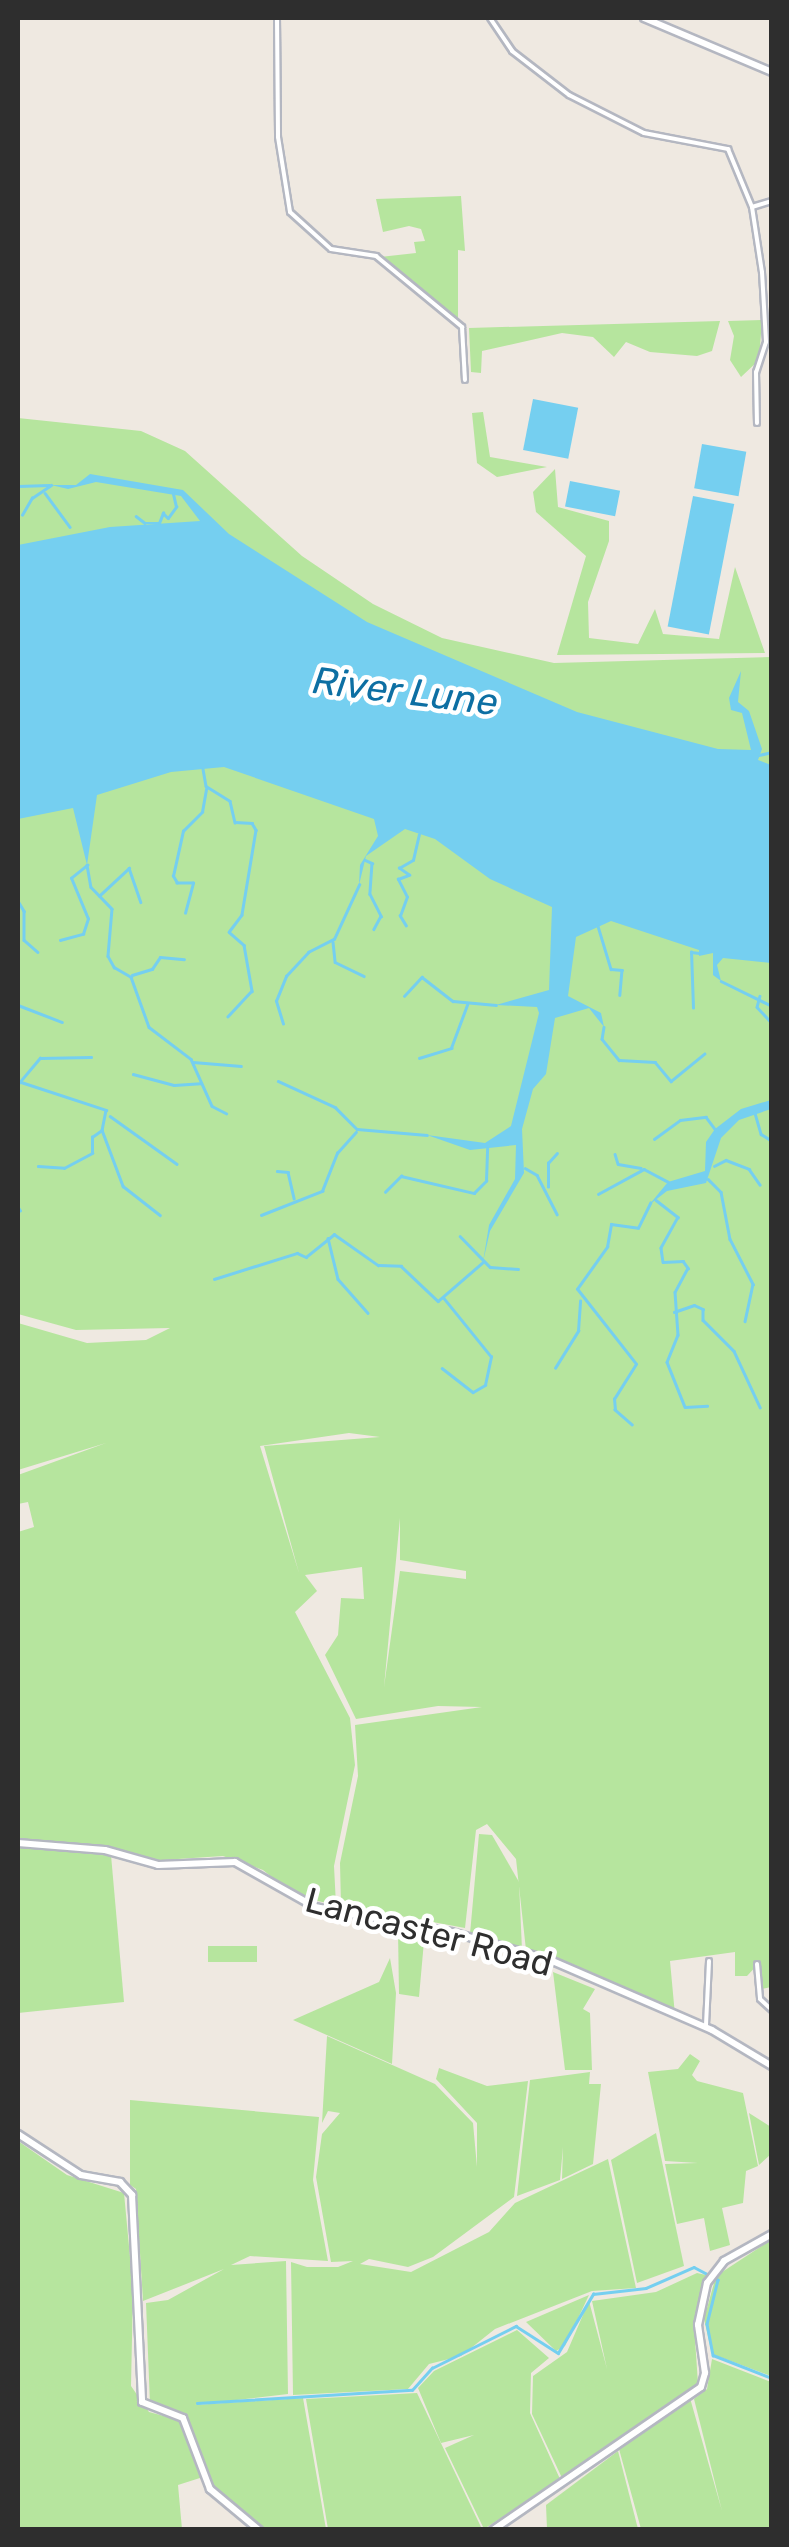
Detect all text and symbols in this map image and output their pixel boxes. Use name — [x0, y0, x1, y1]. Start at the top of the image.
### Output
water label: River Lune — [309, 658, 501, 726]
street label: Lancaster Road — [301, 1879, 557, 1985]

